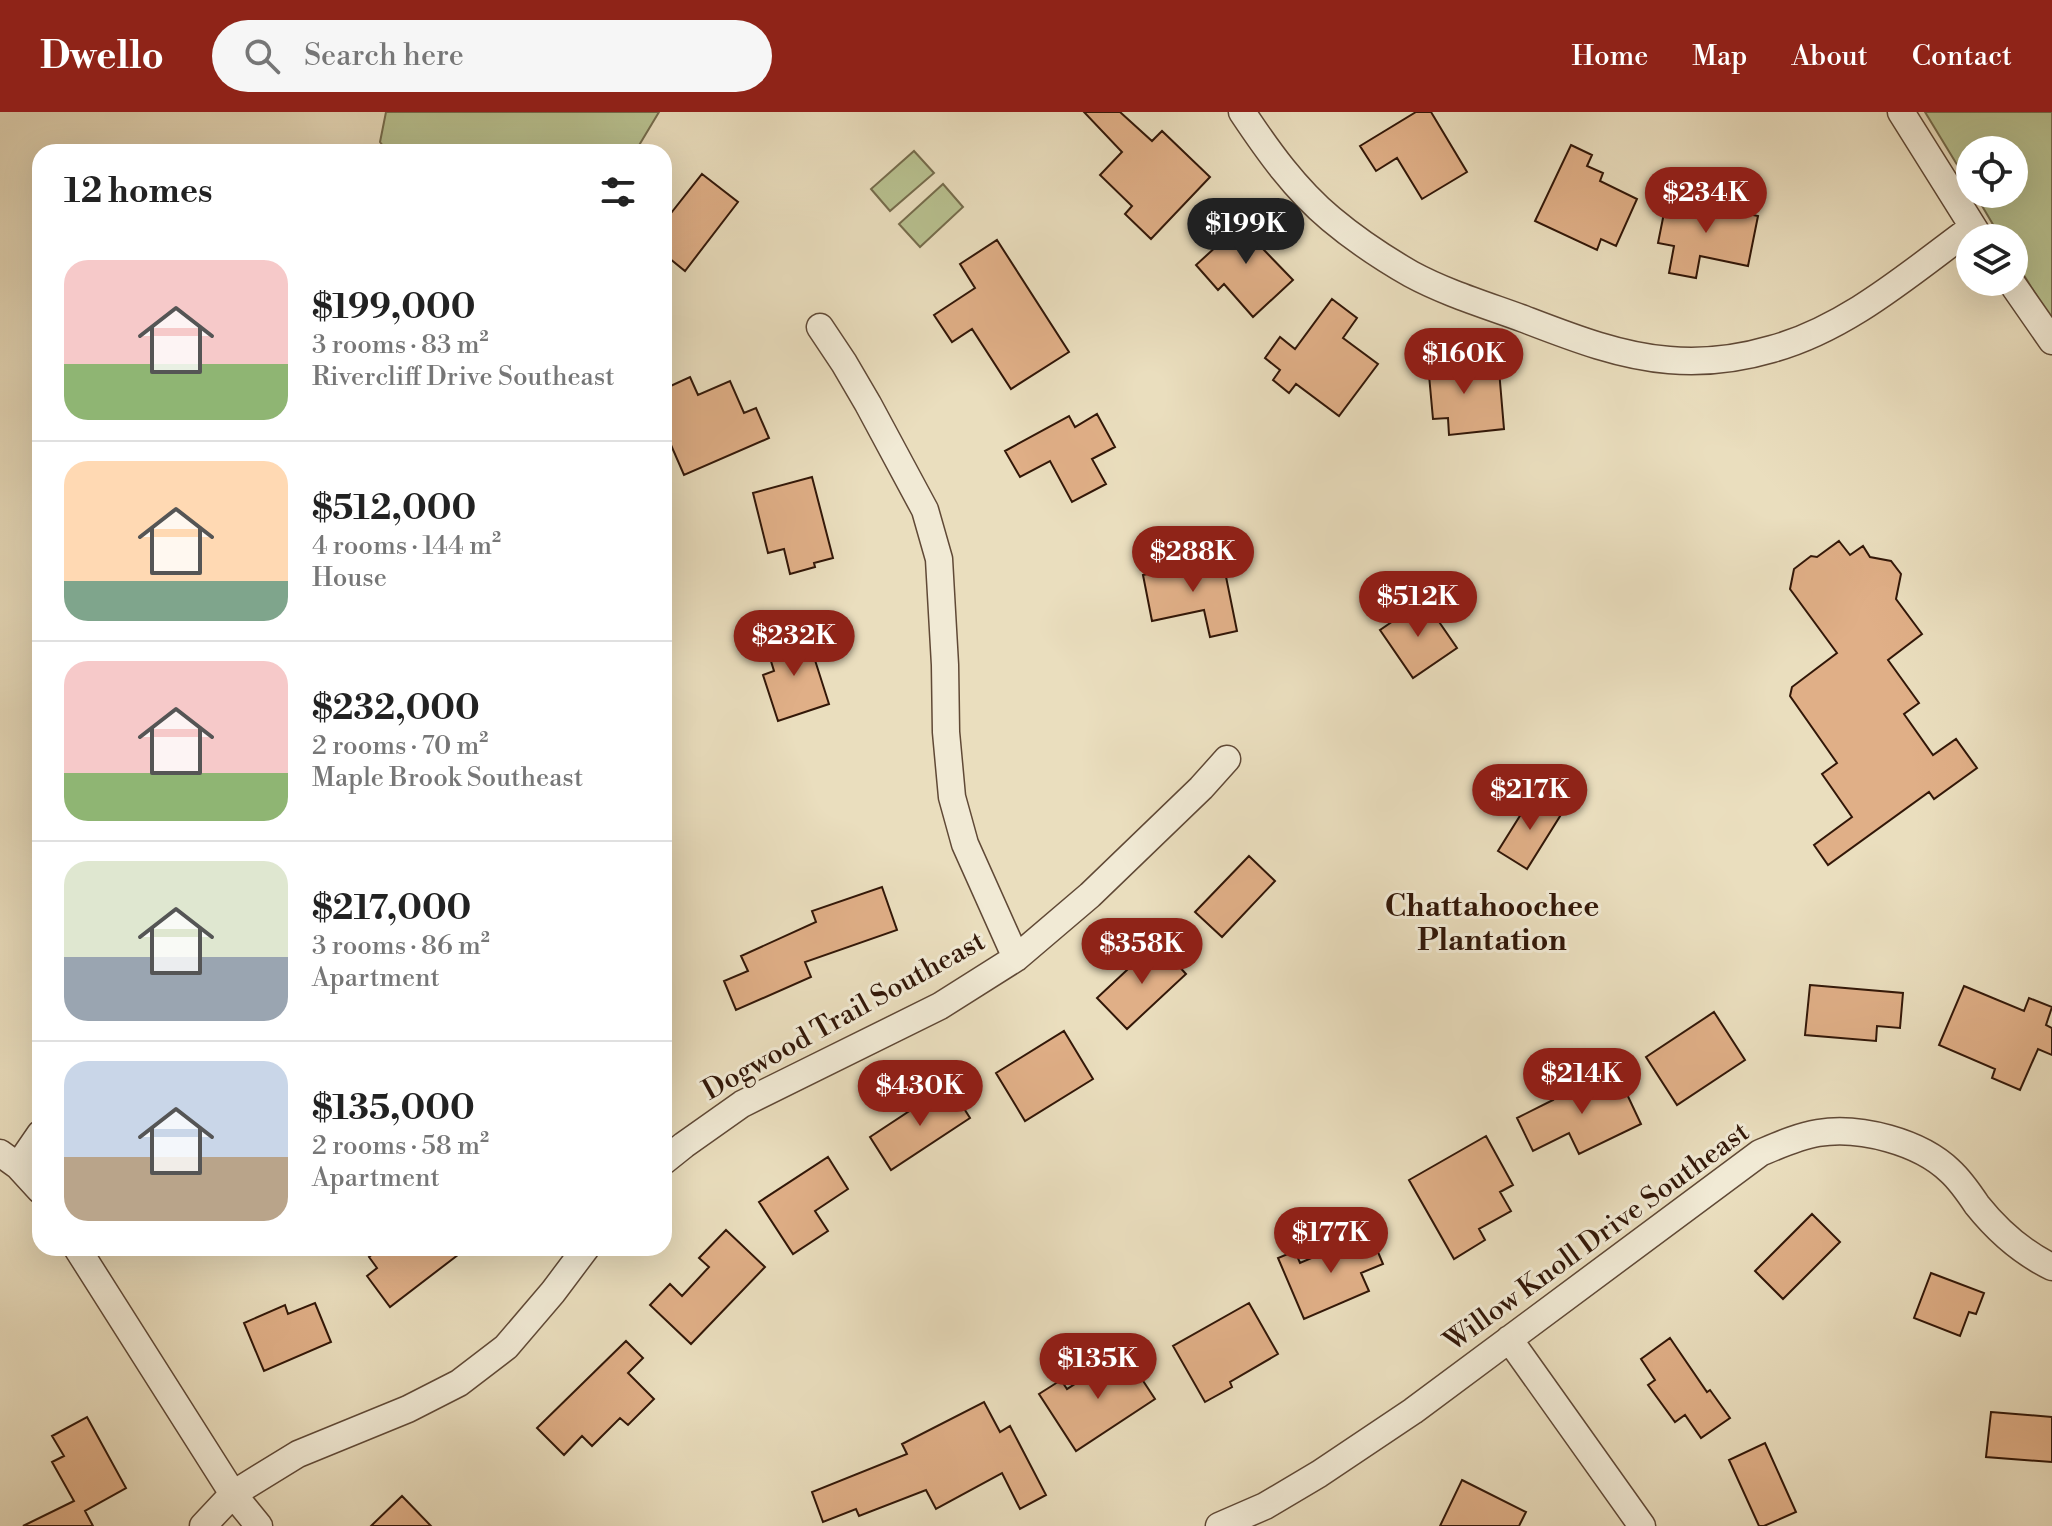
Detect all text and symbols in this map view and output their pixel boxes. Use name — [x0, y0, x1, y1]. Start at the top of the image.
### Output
search box — [212, 20, 772, 92]
text: Dwello — [40, 33, 164, 80]
icon: search — [240, 34, 284, 78]
text: Search here — [304, 37, 464, 75]
text: Home — [1572, 39, 1648, 74]
text: Map — [1692, 39, 1747, 74]
text: About — [1791, 39, 1868, 74]
text: Contact — [1912, 39, 2012, 74]
map controls — [1956, 136, 2028, 296]
button: locate — [1956, 136, 2028, 208]
pin: $234K — [1650, 167, 1762, 235]
icon: filters — [596, 170, 640, 214]
text: 12 homes — [64, 171, 213, 213]
text: $234K — [1663, 177, 1749, 209]
pin: $199K — [1190, 198, 1302, 266]
text: $199K — [1205, 208, 1287, 240]
button: layers — [1956, 224, 2028, 296]
text: $199,000 — [312, 287, 475, 329]
icon: home — [128, 292, 224, 388]
pin: $160K — [1408, 328, 1520, 396]
text: 3 rooms · 83 m² — [312, 329, 489, 361]
text: $160K — [1422, 338, 1506, 370]
text: Rivercliff Drive Southeast — [312, 361, 614, 393]
text: $512,000 — [312, 488, 476, 530]
icon: home — [128, 493, 224, 589]
pin: $288K — [1137, 526, 1249, 594]
text: 4 rooms · 144 m² — [312, 530, 501, 562]
text: $288K — [1150, 536, 1236, 568]
text: House — [312, 562, 387, 594]
pin: $512K — [1362, 571, 1474, 639]
text: $512K — [1377, 581, 1459, 613]
pin: $232K — [738, 610, 850, 678]
text: $232K — [752, 620, 836, 652]
text: $232,000 — [312, 688, 480, 730]
icon: home — [128, 693, 224, 789]
text: 2 rooms · 70 m² — [312, 730, 488, 762]
text: Maple Brook Southeast — [312, 762, 583, 794]
pin: $217K — [1474, 764, 1586, 832]
text: $217K — [1490, 774, 1570, 806]
text: $217,000 — [312, 888, 471, 930]
district label: Chattahoochee Plantation — [1385, 888, 1599, 960]
icon: home — [128, 893, 224, 989]
pin: $358K — [1086, 918, 1198, 986]
street label: Dogwood Trail Southeast — [697, 924, 991, 1108]
text: $358K — [1100, 928, 1184, 960]
text: 3 rooms · 86 m² — [312, 930, 490, 962]
text: Apartment — [312, 962, 440, 994]
pin: $214K — [1526, 1048, 1638, 1116]
text: $214K — [1541, 1058, 1623, 1090]
pin: $430K — [864, 1060, 976, 1128]
text: $430K — [876, 1070, 964, 1102]
text: $135,000 — [312, 1088, 475, 1130]
icon: home — [128, 1093, 224, 1189]
street label: Willow Knoll Drive Southeast — [1437, 1115, 1756, 1360]
text: 2 rooms · 58 m² — [312, 1130, 489, 1162]
text: Apartment — [312, 1162, 440, 1194]
pin: $177K — [1275, 1207, 1387, 1275]
text: $177K — [1292, 1217, 1370, 1249]
pin: $135K — [1042, 1333, 1154, 1401]
text: $135K — [1058, 1343, 1138, 1375]

